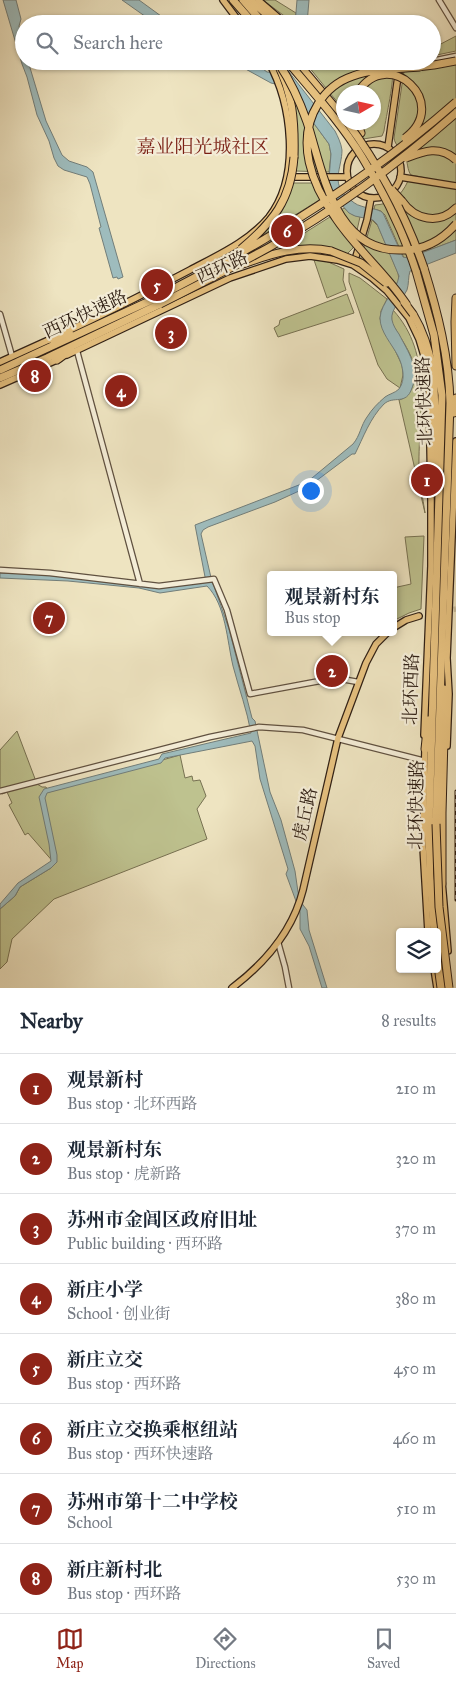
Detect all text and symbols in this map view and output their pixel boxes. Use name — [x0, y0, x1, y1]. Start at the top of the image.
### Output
search box — [15, 15, 441, 70]
icon: search — [33, 29, 61, 57]
text: Search here — [73, 31, 163, 54]
north arrow — [336, 85, 381, 130]
district label: 嘉业阳光城社区 — [136, 135, 270, 158]
pin: 6 — [271, 212, 303, 250]
street label: 西环路 — [193, 246, 251, 288]
pin: 5 — [141, 266, 173, 304]
street label: 西环快速路 — [40, 285, 130, 343]
pin: 3 — [155, 314, 187, 352]
street label: 北环快速路 — [411, 356, 437, 446]
pin: 8 — [19, 357, 51, 395]
pin: 4 — [105, 372, 137, 410]
pin: 1 — [411, 461, 443, 499]
your location — [298, 478, 324, 504]
popup — [267, 571, 397, 636]
text: 观景新村东 — [284, 585, 380, 608]
pin: 7 — [33, 599, 65, 637]
text: Bus stop — [284, 608, 341, 627]
pin: 2 — [316, 652, 348, 690]
street label: 北环西路 — [399, 653, 423, 725]
street label: 北环快速路 — [404, 760, 428, 850]
street label: 虎丘路 — [288, 785, 322, 843]
map controls — [396, 928, 441, 973]
button: layers — [396, 928, 441, 973]
text: Nearby — [20, 1008, 83, 1034]
text: 8 results — [381, 1011, 436, 1030]
text: 观景新村 — [67, 1068, 143, 1091]
text: 1 — [33, 1079, 39, 1098]
text: 210 m — [396, 1079, 436, 1098]
text: Bus stop · 北环西路 — [67, 1094, 197, 1113]
text: 观景新村东 — [67, 1138, 162, 1161]
text: 2 — [32, 1149, 40, 1168]
text: 320 m — [396, 1149, 436, 1168]
text: Bus stop · 虎新路 — [67, 1164, 181, 1183]
text: 苏州市金阊区政府旧址 — [67, 1208, 257, 1231]
text: 3 — [33, 1219, 39, 1238]
text: 370 m — [395, 1219, 436, 1238]
text: Public building · 西环路 — [67, 1234, 223, 1253]
text: 新庄小学 — [67, 1278, 143, 1301]
text: 4 — [32, 1289, 40, 1308]
text: 380 m — [395, 1289, 436, 1308]
text: School · 创业街 — [67, 1304, 171, 1323]
text: 新庄立交 — [67, 1348, 143, 1371]
text: 5 — [32, 1359, 40, 1378]
text: 450 m — [393, 1359, 436, 1378]
text: Bus stop · 西环路 — [67, 1374, 181, 1393]
text: 新庄立交换乘枢纽站 — [67, 1418, 238, 1441]
text: 6 — [32, 1429, 40, 1448]
text: 460 m — [393, 1429, 436, 1448]
text: Bus stop · 西环快速路 — [67, 1444, 213, 1463]
text: 苏州市第十二中学校 — [67, 1490, 238, 1513]
text: 7 — [32, 1499, 40, 1518]
text: 510 m — [396, 1499, 436, 1518]
text: School — [67, 1513, 112, 1532]
text: 新庄新村北 — [67, 1558, 162, 1581]
text: 8 — [32, 1569, 40, 1588]
text: 530 m — [396, 1569, 436, 1588]
text: Bus stop · 西环路 — [67, 1584, 181, 1603]
tab: Map — [56, 1625, 84, 1672]
tab: Directions — [195, 1625, 256, 1672]
tab: Saved — [367, 1625, 400, 1672]

